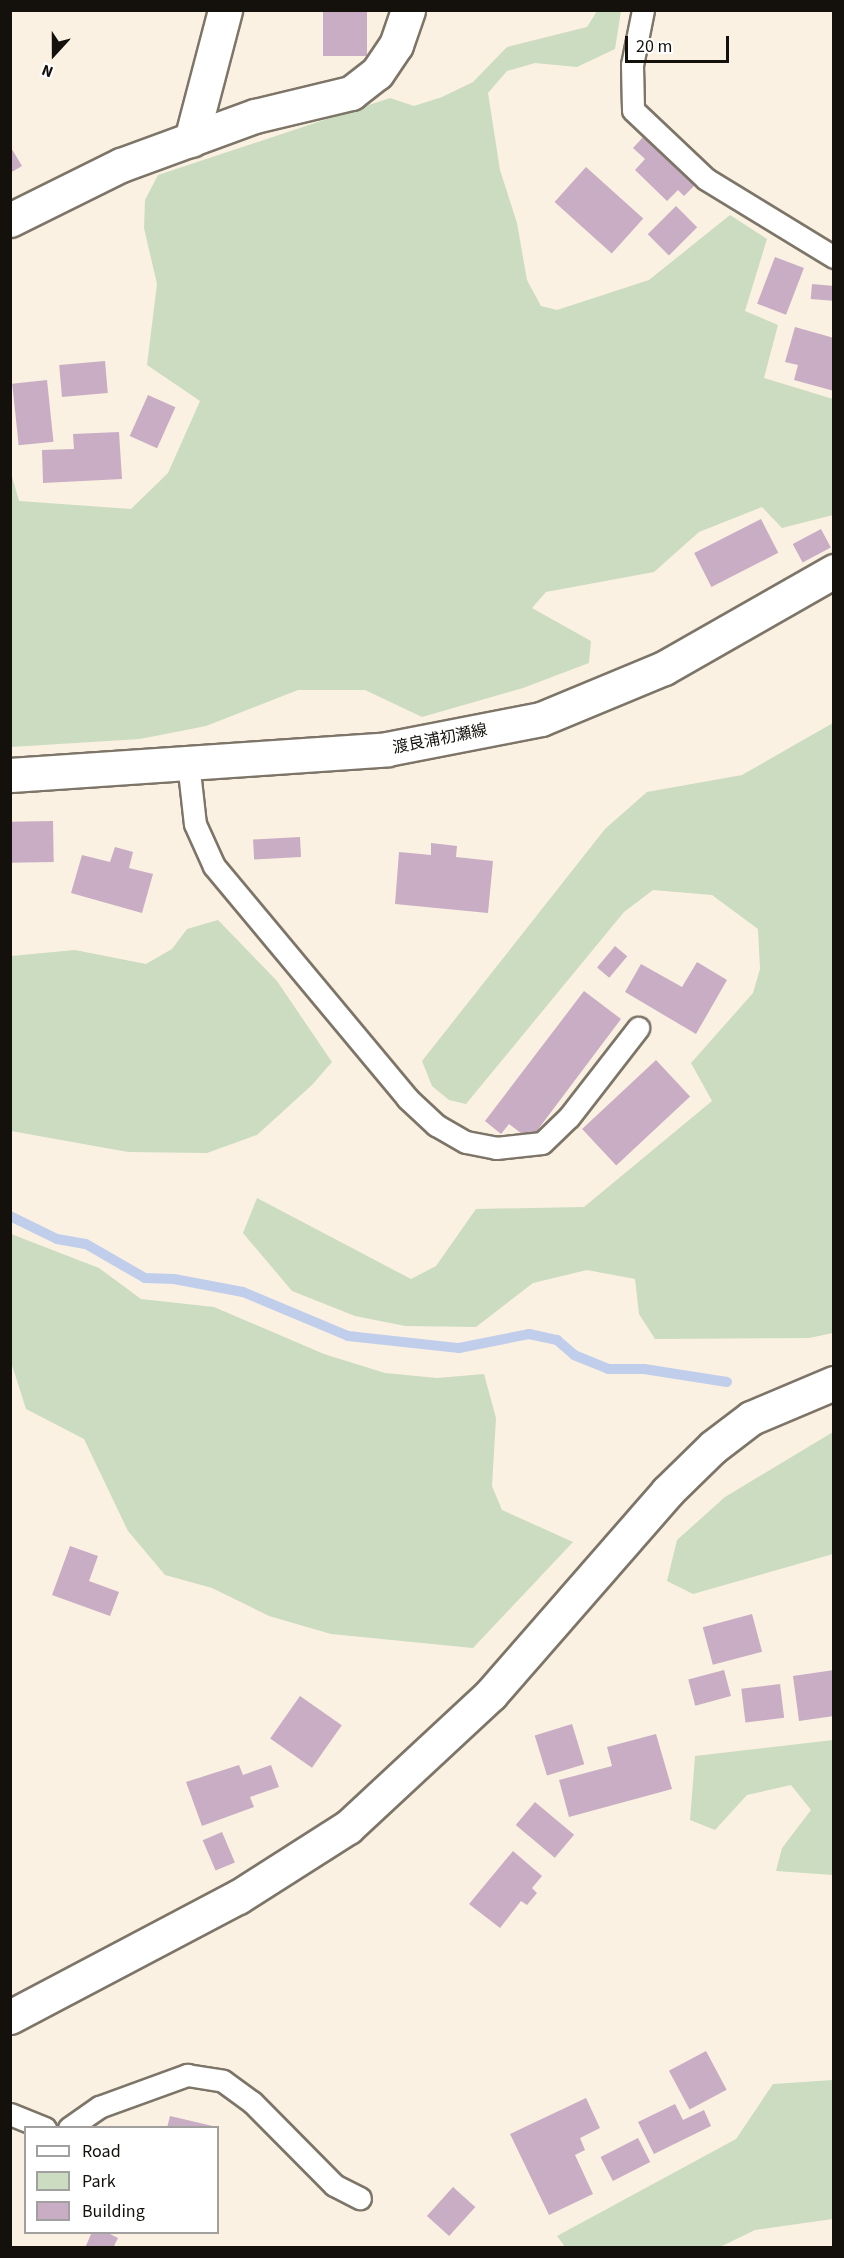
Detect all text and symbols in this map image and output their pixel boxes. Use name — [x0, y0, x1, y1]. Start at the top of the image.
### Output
north arrow — [24, 24, 84, 84]
scale bar — [628, 24, 732, 62]
text: 20 m — [636, 34, 672, 59]
text: N — [39, 59, 56, 83]
street label: 渡良浦初瀬線 — [391, 720, 489, 758]
legend — [24, 2126, 219, 2234]
text: Road — [82, 2139, 121, 2164]
text: Park — [82, 2169, 116, 2194]
text: Building — [82, 2199, 145, 2224]

